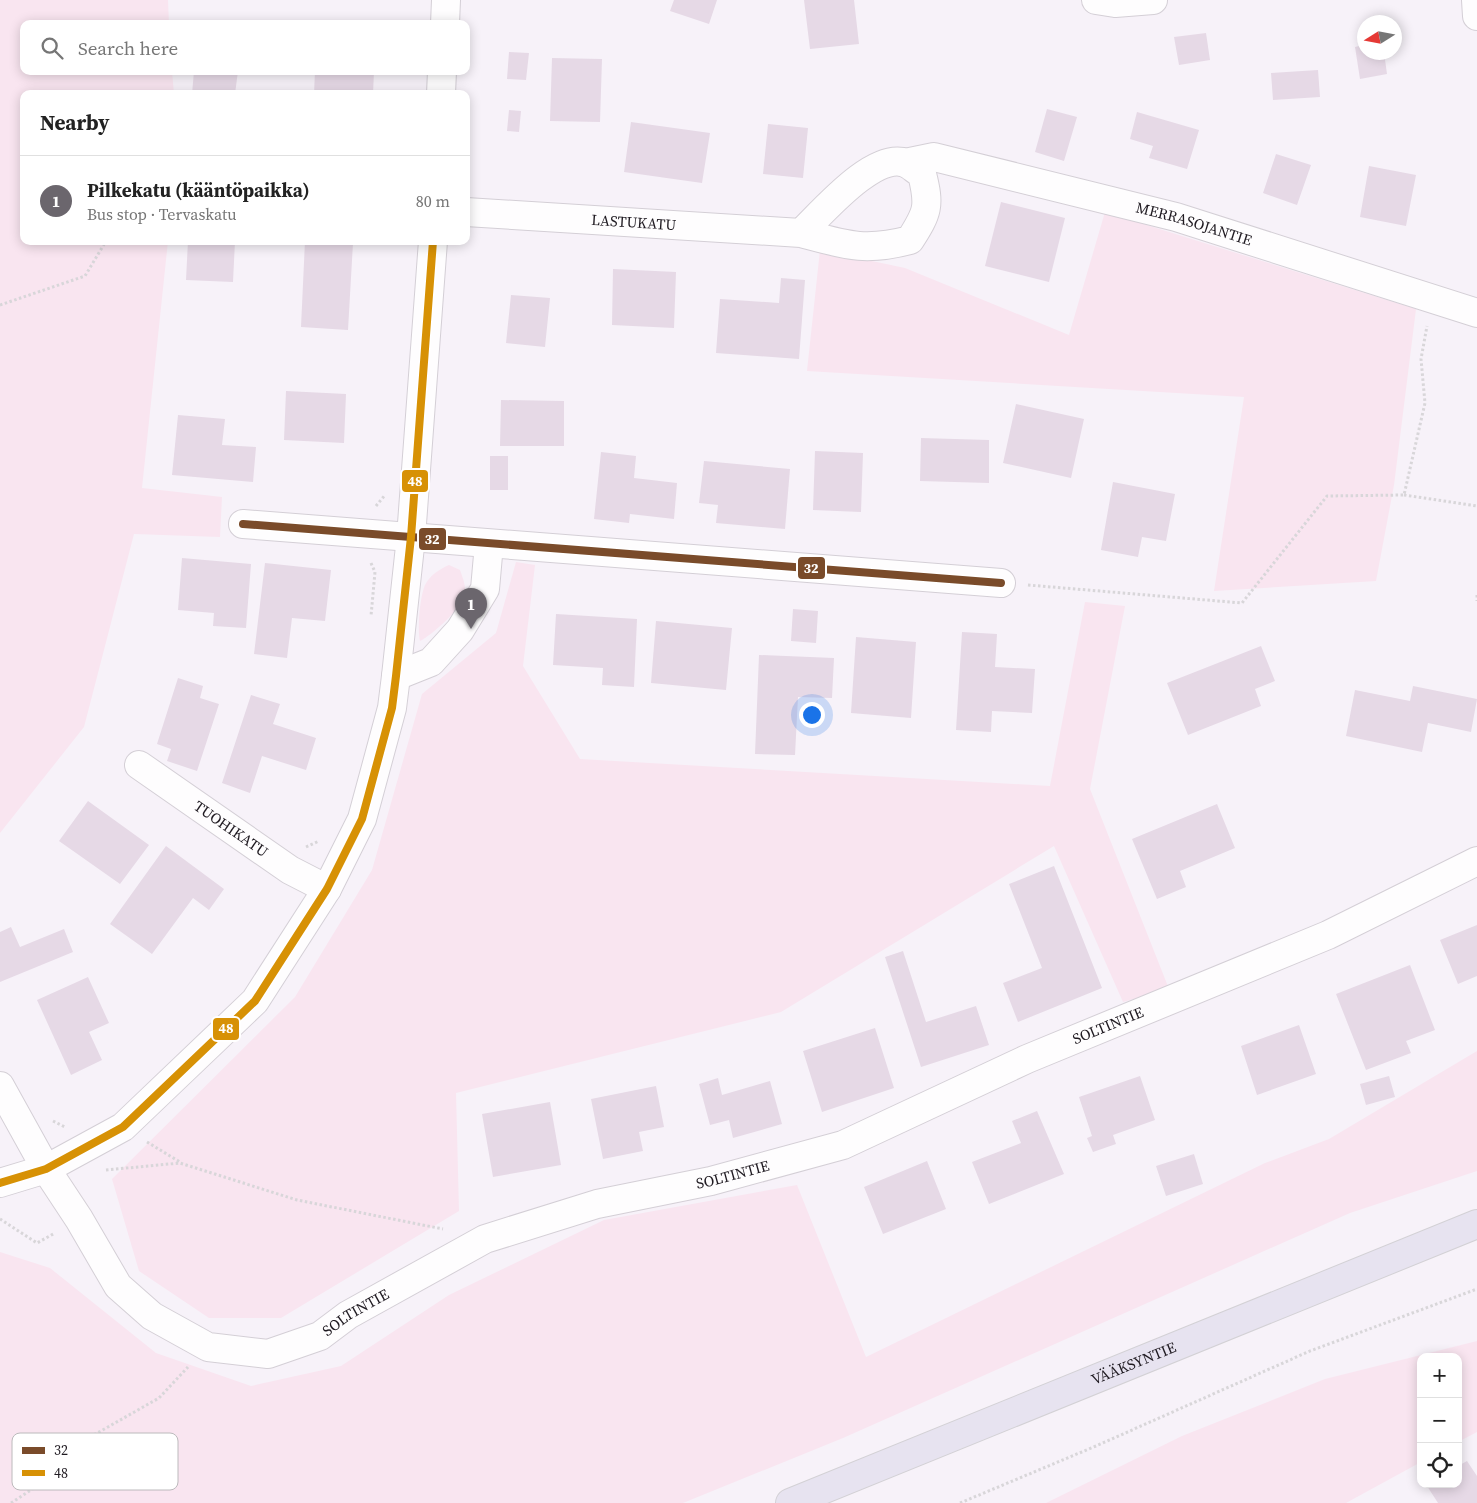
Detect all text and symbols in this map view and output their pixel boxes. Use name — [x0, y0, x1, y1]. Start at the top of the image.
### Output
north arrow — [1357, 15, 1402, 60]
search box — [20, 20, 470, 75]
icon: search — [38, 34, 66, 62]
text: Search here — [78, 35, 178, 61]
text: Nearby — [40, 108, 110, 137]
text: Pilkekatu (kääntöpaikka) — [87, 177, 310, 203]
text: 1 — [52, 190, 60, 212]
text: 80 m — [416, 190, 450, 212]
street label: MERRASOJANTIE — [1134, 196, 1255, 251]
text: Bus stop · Tervaskatu — [87, 203, 237, 225]
street label: LASTUKATU — [591, 209, 677, 235]
line badge: 48 — [401, 469, 429, 493]
text: 48 — [407, 471, 423, 491]
line badge: 32 — [418, 527, 447, 551]
text: 32 — [424, 529, 440, 549]
line badge: 32 — [797, 556, 826, 580]
text: 32 — [803, 558, 819, 578]
pin: 1 — [455, 588, 487, 629]
your location — [799, 702, 825, 728]
street label: TUOHIKATU — [190, 795, 273, 862]
street label: SOLTINTIE — [1069, 1001, 1147, 1049]
line badge: 48 — [212, 1017, 240, 1041]
text: 48 — [218, 1018, 234, 1038]
street label: SOLTINTIE — [694, 1155, 772, 1194]
street label: SOLTINTIE — [318, 1283, 393, 1341]
street label: VÄÄKSYNTIE — [1088, 1336, 1179, 1390]
map controls — [1417, 1353, 1462, 1488]
button: + — [1417, 1353, 1462, 1398]
button: − — [1417, 1398, 1462, 1443]
legend — [12, 1433, 178, 1490]
text: 32 — [54, 1440, 68, 1460]
button: locate — [1417, 1443, 1462, 1488]
text: 48 — [54, 1463, 68, 1483]

